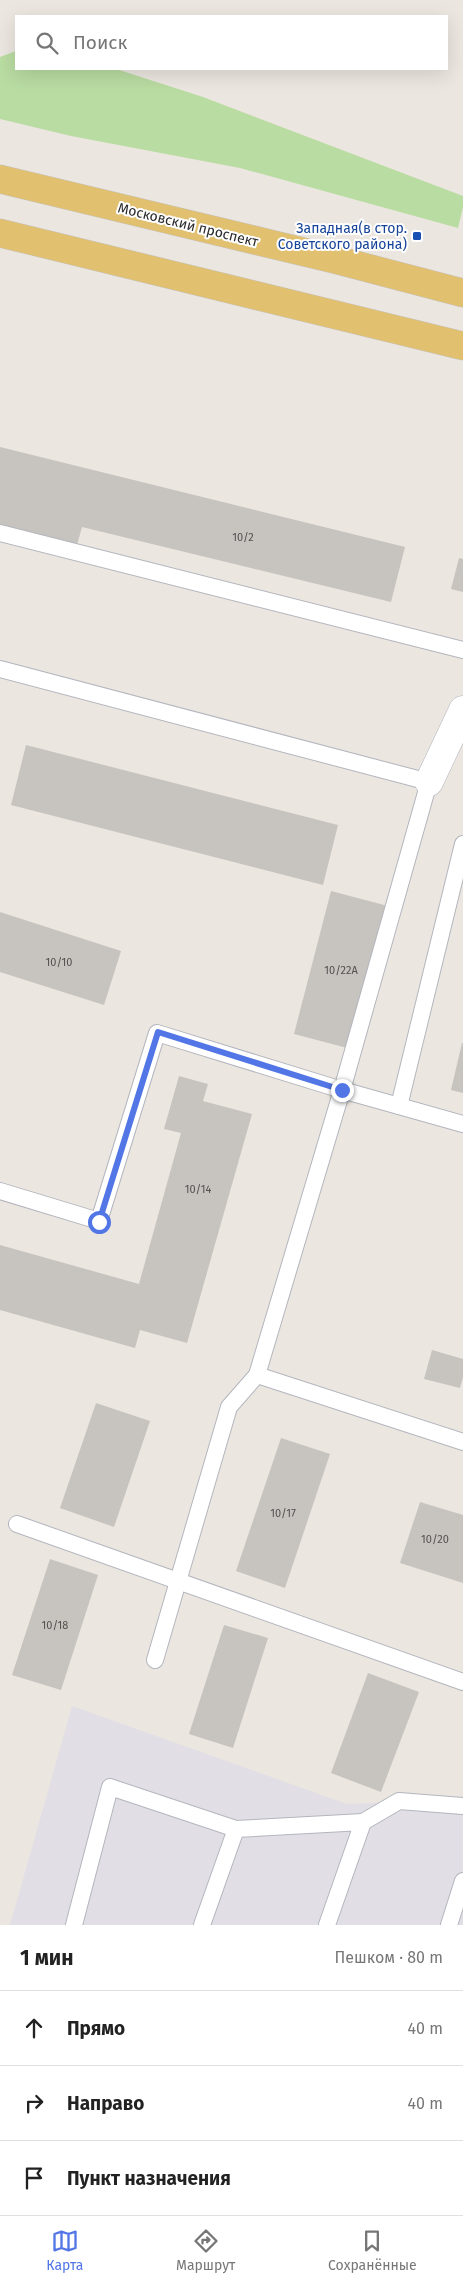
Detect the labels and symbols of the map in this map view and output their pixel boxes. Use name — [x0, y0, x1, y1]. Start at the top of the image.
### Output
street label: Московский проспект — [116, 199, 261, 251]
place label: Западная(в стор. Советского района) — [278, 220, 407, 253]
marker: Западная(в стор. Советского района) — [411, 230, 423, 242]
house number: 10/2 — [232, 531, 254, 544]
house number: 10/10 — [46, 956, 72, 969]
house number: 10/22А — [324, 964, 358, 977]
route end — [331, 1079, 354, 1102]
house number: 10/14 — [185, 1183, 211, 1196]
route start — [88, 1211, 111, 1234]
house number: 10/17 — [270, 1507, 296, 1520]
house number: 10/20 — [421, 1533, 449, 1546]
house number: 10/18 — [42, 1619, 68, 1632]

